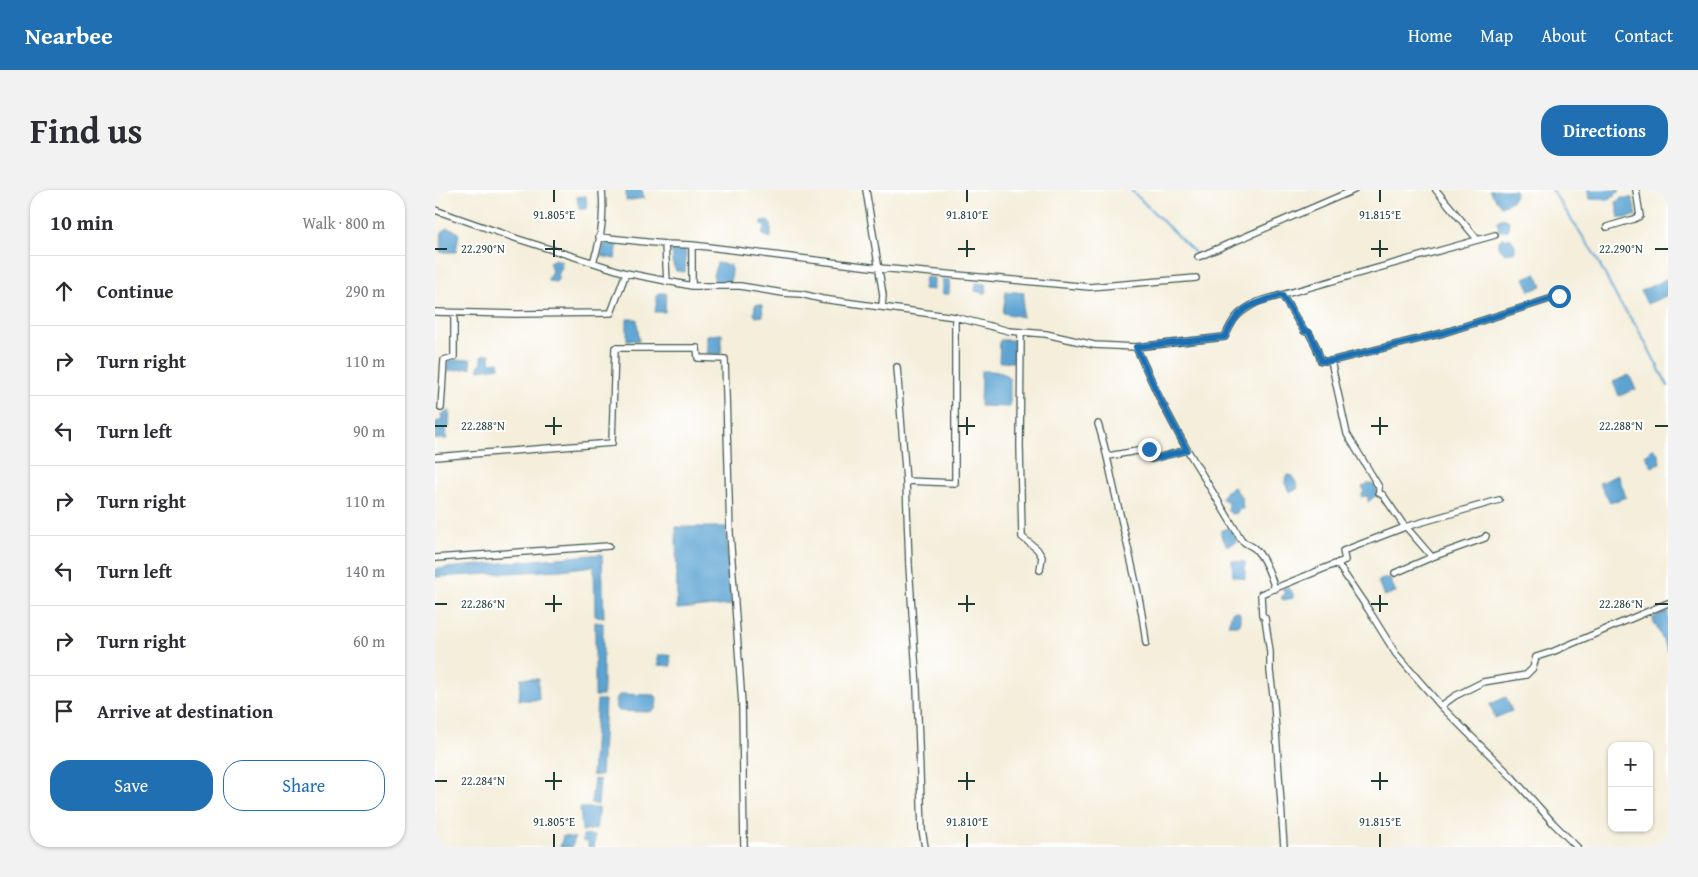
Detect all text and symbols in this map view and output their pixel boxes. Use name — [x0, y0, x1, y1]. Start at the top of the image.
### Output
text: Nearbee — [25, 18, 113, 53]
text: Home — [1408, 22, 1452, 49]
text: Map — [1480, 22, 1513, 49]
text: About — [1541, 22, 1587, 49]
text: Contact — [1615, 22, 1673, 49]
text: Find us — [30, 105, 143, 156]
button: Directions — [1541, 105, 1668, 156]
text: 91.805°E — [533, 206, 575, 223]
text: 91.810°E — [946, 206, 988, 223]
text: 91.815°E — [1359, 206, 1401, 223]
text: 10 min — [50, 207, 113, 238]
text: Walk · 800 m — [302, 211, 385, 235]
text: 22.290°N — [461, 240, 505, 257]
text: 22.290°N — [1599, 240, 1643, 257]
icon: ahead — [50, 277, 78, 305]
text: Continue — [97, 277, 174, 305]
text: 290 m — [345, 279, 385, 303]
route start — [1548, 285, 1571, 308]
icon: right — [50, 347, 78, 375]
text: Turn right — [97, 347, 186, 375]
text: 110 m — [345, 349, 385, 373]
icon: left — [50, 417, 78, 445]
text: Turn left — [97, 417, 172, 445]
text: 22.288°N — [461, 417, 505, 434]
text: 22.288°N — [1599, 417, 1643, 434]
text: 90 m — [353, 419, 385, 443]
route end — [1138, 438, 1161, 461]
icon: right — [50, 487, 78, 515]
text: Turn right — [97, 487, 186, 515]
text: 110 m — [345, 489, 385, 513]
icon: left — [50, 557, 78, 585]
text: Turn left — [97, 557, 172, 585]
text: 140 m — [345, 559, 385, 583]
text: 22.286°N — [461, 595, 505, 612]
text: 22.286°N — [1599, 595, 1643, 612]
icon: right — [50, 627, 78, 655]
text: Turn right — [97, 627, 186, 655]
text: 60 m — [353, 629, 385, 653]
icon: arrive — [50, 697, 78, 725]
text: Arrive at destination — [97, 697, 273, 725]
map controls — [1608, 742, 1653, 832]
button: + — [1608, 742, 1653, 787]
button: Save — [50, 760, 213, 811]
button: Share — [223, 760, 385, 811]
text: 22.284°N — [461, 772, 505, 789]
button: − — [1608, 787, 1653, 832]
text: 91.805°E — [533, 813, 575, 830]
text: 91.810°E — [946, 813, 988, 830]
text: 91.815°E — [1359, 813, 1401, 830]

